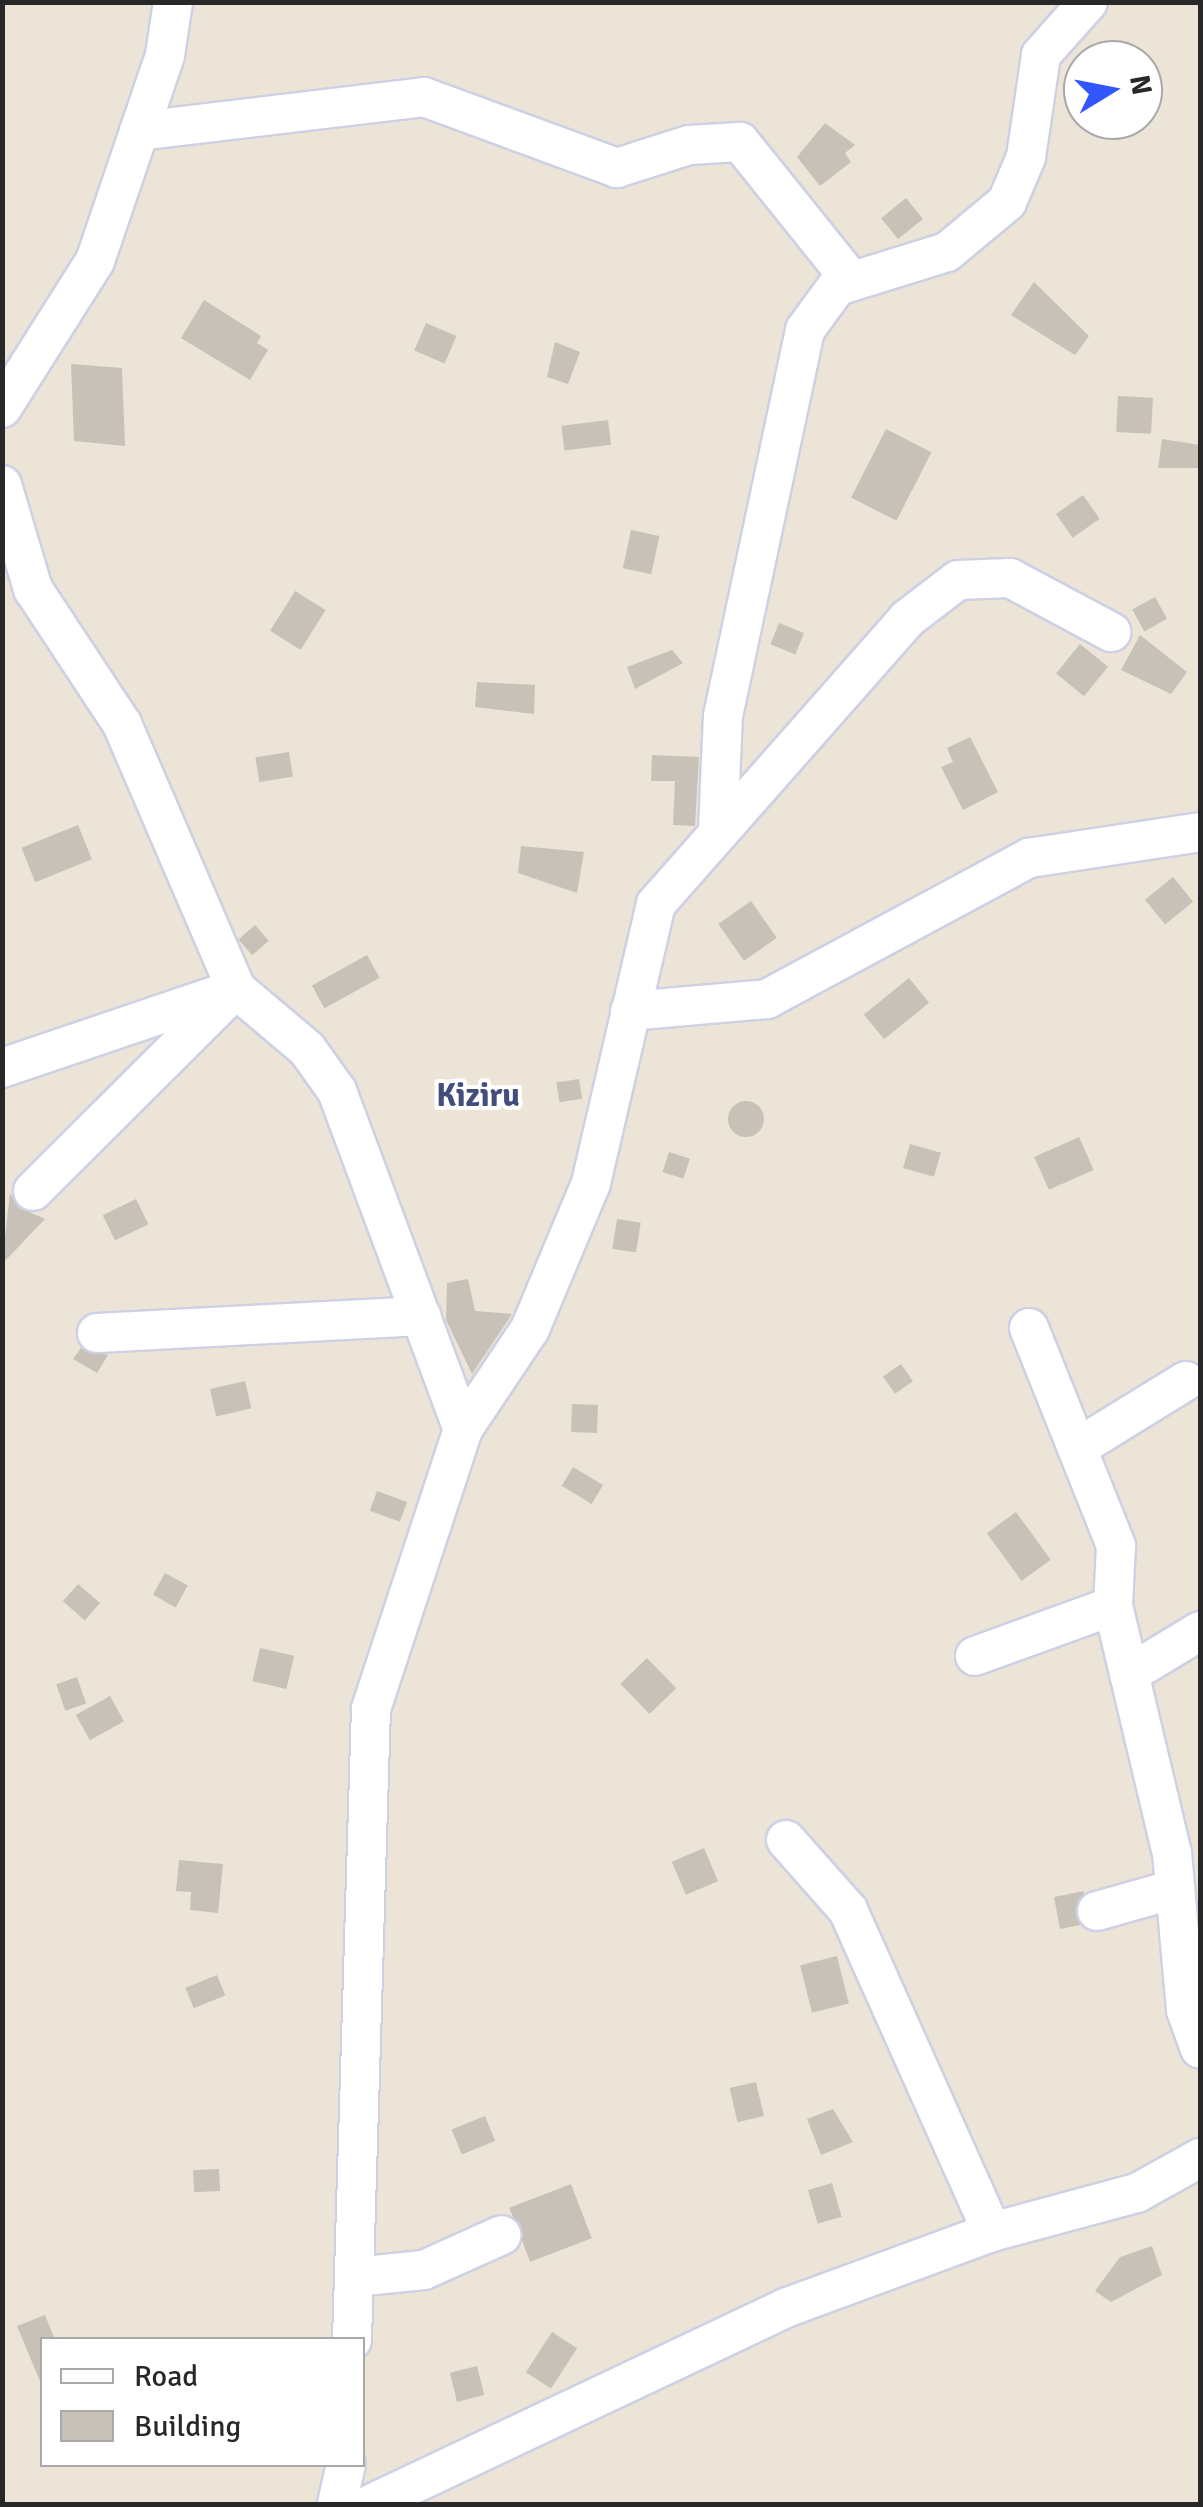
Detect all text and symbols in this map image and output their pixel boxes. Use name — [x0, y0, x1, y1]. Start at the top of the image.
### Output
north arrow — [1063, 40, 1163, 140]
text: N — [1122, 73, 1159, 98]
district label: Kiziru — [436, 1077, 520, 1115]
legend — [40, 2337, 365, 2467]
text: Road — [134, 2358, 198, 2395]
text: Building — [134, 2408, 241, 2445]

